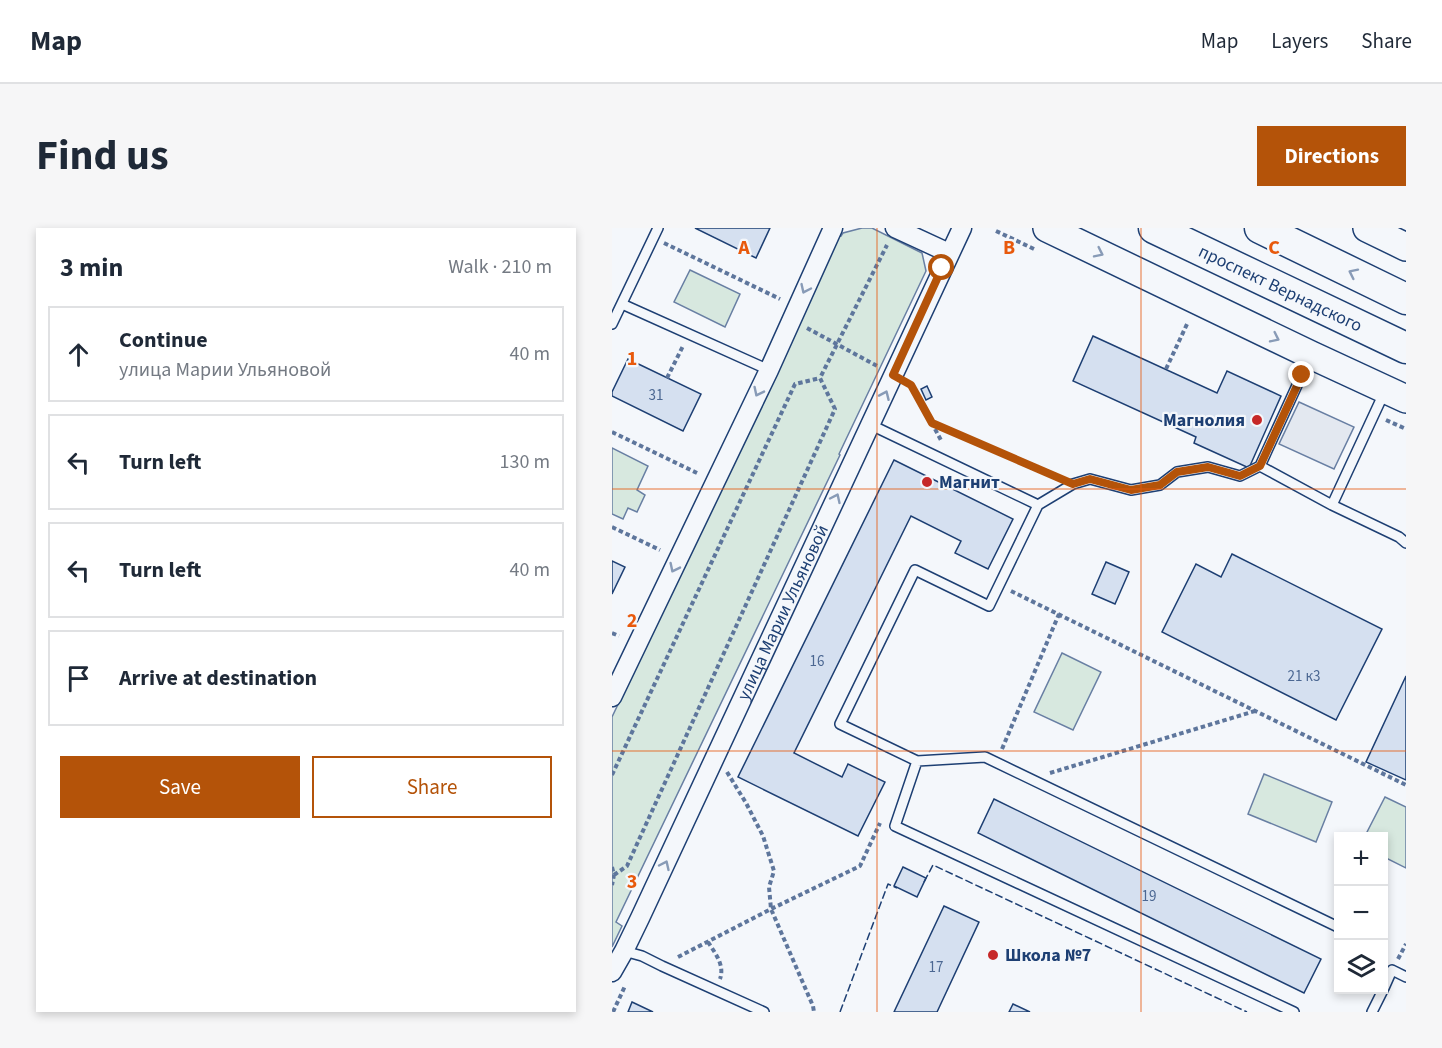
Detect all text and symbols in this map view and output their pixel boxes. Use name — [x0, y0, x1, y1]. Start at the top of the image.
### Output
text: Map — [30, 21, 82, 61]
text: Map — [1201, 26, 1238, 56]
text: Layers — [1271, 26, 1328, 56]
text: Share — [1361, 26, 1412, 56]
text: Find us — [36, 126, 169, 186]
button: Directions — [1257, 126, 1406, 186]
text: A — [737, 234, 750, 262]
text: B — [1003, 234, 1015, 262]
text: C — [1268, 234, 1280, 262]
street label: проспект Вернадского — [1194, 239, 1366, 338]
one-way arrow — [1093, 246, 1104, 258]
text: 3 min — [60, 249, 123, 286]
text: Walk · 210 m — [448, 253, 552, 281]
route start — [928, 254, 954, 280]
one-way arrow — [1349, 269, 1360, 281]
one-way arrow — [800, 282, 812, 293]
text: Continue — [119, 324, 208, 356]
one-way arrow — [1269, 330, 1280, 342]
icon: ahead — [62, 338, 95, 371]
text: 40 m — [510, 340, 550, 368]
text: 1 — [627, 345, 637, 373]
text: улица Марии Ульяновой — [119, 356, 331, 384]
route end — [1288, 361, 1314, 387]
house number: 31 — [649, 385, 663, 406]
one-way arrow — [754, 386, 765, 397]
one-way arrow — [877, 390, 889, 401]
place label: Магнолия — [1163, 408, 1245, 433]
marker: Магнолия — [1250, 413, 1264, 427]
icon: left — [62, 446, 95, 479]
text: Turn left — [119, 446, 201, 478]
text: 130 m — [500, 448, 550, 476]
place label: Магнит — [939, 470, 1000, 495]
marker: Магнит — [920, 475, 934, 489]
one-way arrow — [829, 494, 841, 505]
street label: улица Марии Ульяновой — [731, 521, 835, 705]
icon: left — [62, 554, 95, 587]
text: Turn left — [119, 554, 201, 586]
text: 40 m — [510, 556, 550, 584]
one-way arrow — [669, 562, 681, 573]
text: 2 — [627, 607, 637, 635]
house number: 16 — [810, 651, 824, 672]
icon: arrive — [62, 662, 95, 695]
text: Arrive at destination — [119, 662, 317, 694]
house number: 21 к3 — [1288, 666, 1320, 687]
button: Save — [60, 756, 300, 818]
button: Share — [312, 756, 552, 818]
map controls — [1334, 832, 1388, 994]
button: + — [1334, 832, 1388, 886]
one-way arrow — [657, 860, 669, 871]
text: 3 — [627, 868, 637, 896]
house number: 19 — [1142, 886, 1156, 907]
button: − — [1334, 886, 1388, 940]
button: layers — [1334, 940, 1388, 994]
place label: Школа №7 — [1005, 943, 1091, 968]
marker: Школа №7 — [986, 948, 1000, 962]
house number: 17 — [929, 957, 943, 978]

